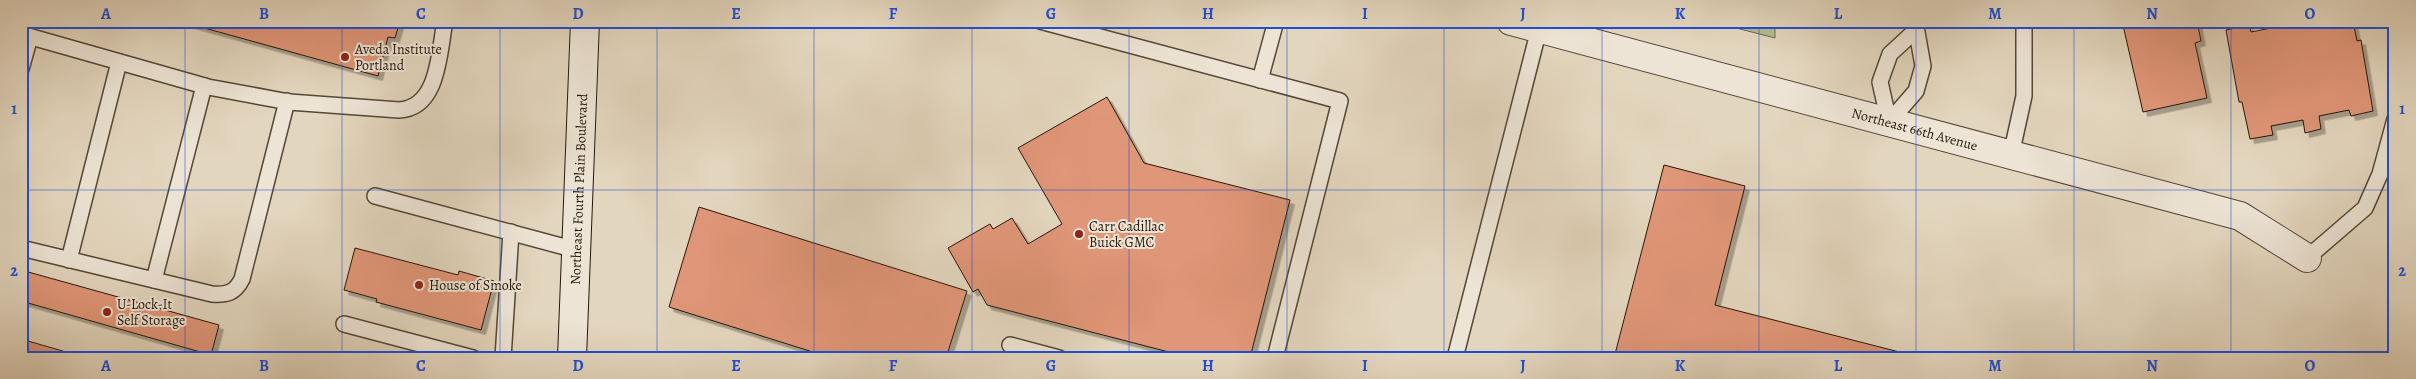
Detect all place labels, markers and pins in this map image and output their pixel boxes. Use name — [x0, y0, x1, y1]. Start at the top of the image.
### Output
place label: Aveda Institute Portland — [354, 40, 442, 75]
marker: Aveda Institute Portland — [339, 51, 351, 63]
place label: Carr Cadillac Buick GMC — [1089, 217, 1164, 252]
marker: Carr Cadillac Buick GMC — [1073, 228, 1085, 240]
place label: House of Smoke — [429, 276, 522, 295]
marker: House of Smoke — [413, 279, 425, 291]
place label: U-Lock-It Self Storage — [117, 295, 185, 330]
marker: U-Lock-It Self Storage — [101, 306, 113, 318]

